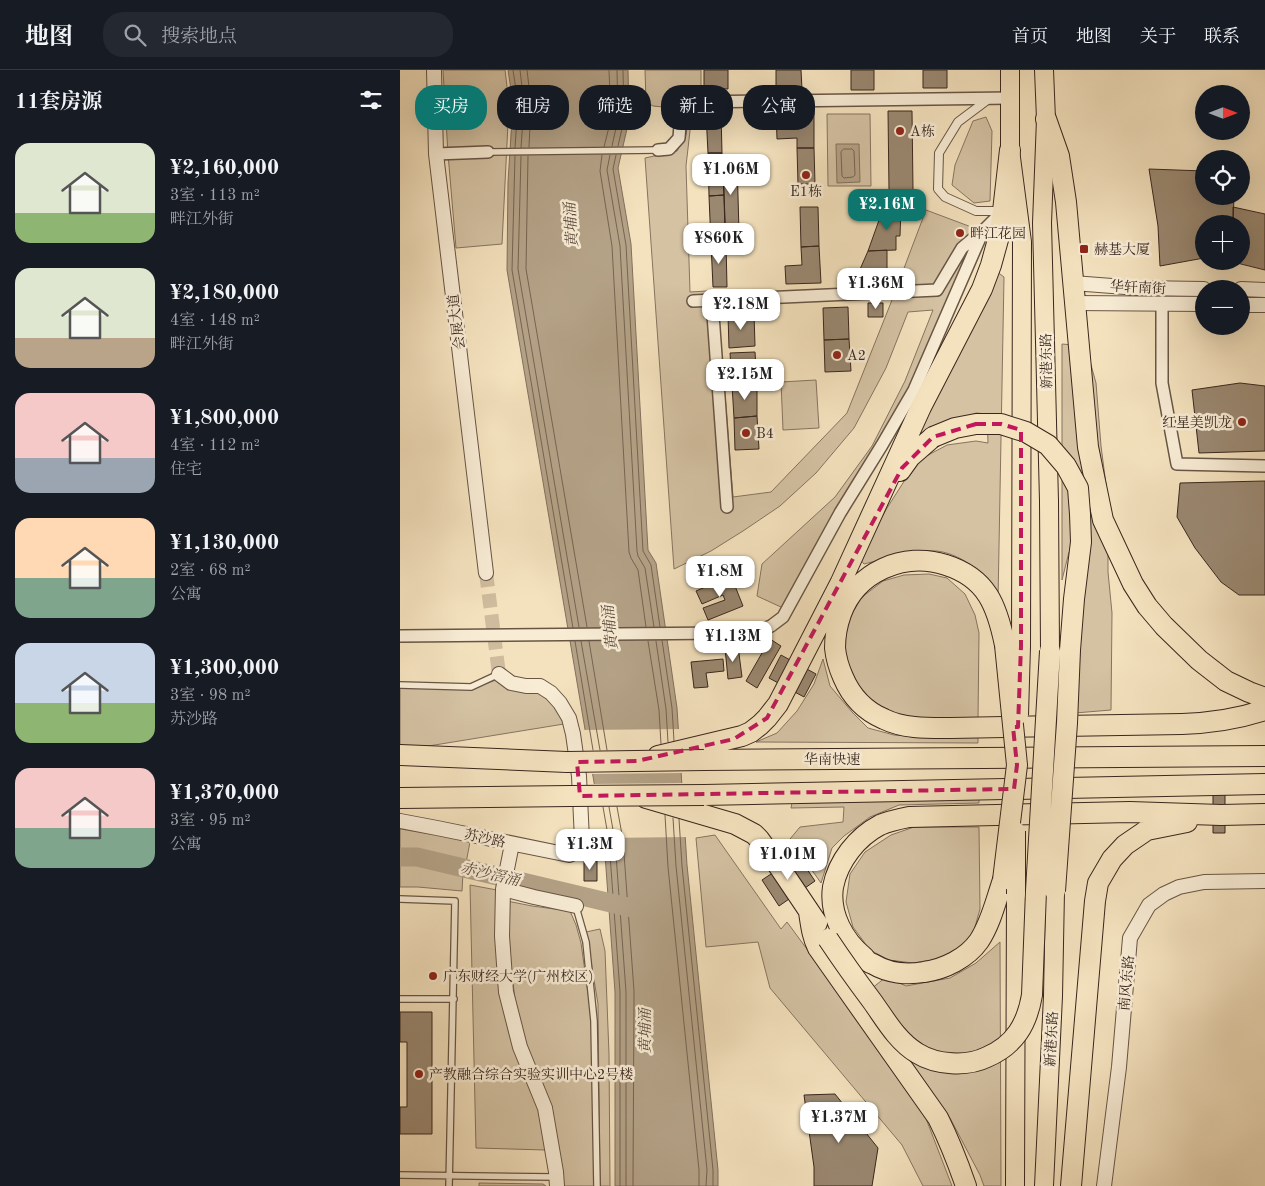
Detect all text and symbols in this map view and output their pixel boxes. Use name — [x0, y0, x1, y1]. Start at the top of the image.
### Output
search box — [103, 12, 453, 57]
icon: search — [121, 21, 149, 49]
text: 地图 — [25, 26, 73, 50]
text: 搜索地点 — [161, 28, 237, 47]
text: 首页 — [1012, 28, 1048, 46]
text: 地图 — [1076, 28, 1112, 46]
text: 关于 — [1140, 28, 1176, 46]
text: 联系 — [1204, 28, 1240, 46]
chip: 买房 — [415, 85, 487, 130]
chip: 租房 — [497, 85, 569, 130]
chip: 筛选 — [579, 85, 651, 130]
chip: 新上 — [661, 85, 733, 130]
chip: 公寓 — [743, 85, 815, 130]
north arrow — [1195, 85, 1250, 140]
map controls — [1195, 85, 1250, 335]
icon: filters — [357, 86, 385, 114]
text: 11套房源 — [15, 92, 102, 113]
place label: A栋 — [910, 124, 935, 139]
marker: A栋 — [894, 125, 906, 137]
button: locate — [1195, 150, 1250, 205]
pin: ¥1.06M — [690, 154, 772, 196]
text: ¥2,160,000 — [170, 158, 279, 179]
text: ¥1.06M — [703, 162, 759, 178]
icon: home — [55, 163, 115, 223]
marker: E1栋 — [800, 169, 812, 181]
place label: E1栋 — [790, 184, 822, 199]
text: 3室 · 113 m² — [170, 188, 260, 204]
pin: ¥2.16M — [846, 189, 928, 231]
text: ¥2.16M — [859, 197, 915, 213]
water label: 黄埔涌 — [561, 200, 582, 248]
text: 畔江外街 — [170, 212, 234, 228]
button: + — [1195, 215, 1250, 270]
pin: ¥860K — [684, 222, 754, 265]
place label: 畔江花园 — [970, 226, 1026, 241]
marker: 畔江花园 — [954, 227, 966, 239]
text: ¥860K — [694, 231, 744, 247]
place label: 赫基大厦 — [1094, 242, 1150, 257]
marker: 赫基大厦 — [1078, 243, 1090, 255]
pin: ¥1.36M — [835, 268, 917, 310]
text: ¥1.36M — [848, 276, 904, 292]
street label: 华轩南街 — [1110, 279, 1166, 296]
button: − — [1195, 280, 1250, 335]
text: ¥2,180,000 — [170, 283, 279, 304]
icon: home — [55, 288, 115, 348]
pin: ¥2.18M — [700, 288, 782, 331]
street label: 会展大道 — [446, 293, 467, 351]
text: ¥2.18M — [713, 297, 769, 313]
text: 4室 · 148 m² — [170, 313, 260, 329]
street label: 新港东路 — [1039, 333, 1054, 389]
text: 畔江外街 — [170, 337, 234, 353]
marker: A2 — [831, 349, 843, 361]
place label: A2 — [847, 349, 866, 363]
pin: ¥2.15M — [704, 358, 786, 401]
text: ¥2.15M — [717, 367, 773, 383]
text: ¥1,800,000 — [170, 408, 279, 429]
icon: home — [55, 413, 115, 473]
place label: 红星美凯龙 — [1162, 415, 1232, 430]
marker: 红星美凯龙 — [1236, 416, 1248, 428]
marker: B4 — [740, 427, 752, 439]
place label: B4 — [756, 427, 774, 441]
text: 4室 · 112 m² — [170, 438, 260, 454]
text: 住宅 — [170, 462, 202, 478]
text: ¥1,130,000 — [170, 533, 279, 554]
icon: home — [55, 538, 115, 598]
pin: ¥1.8M — [685, 556, 755, 598]
text: 2室 · 68 m² — [170, 563, 251, 579]
text: ¥1.8M — [697, 564, 743, 580]
text: 公寓 — [170, 587, 202, 603]
water label: 黄埔涌 — [599, 603, 621, 651]
pin: ¥1.13M — [692, 620, 774, 663]
text: ¥1.13M — [705, 629, 761, 645]
text: ¥1,300,000 — [170, 658, 279, 679]
icon: home — [55, 663, 115, 723]
text: 3室 · 98 m² — [170, 688, 251, 704]
text: 苏沙路 — [170, 712, 218, 728]
street label: 华南快速 — [804, 752, 860, 767]
text: ¥1,370,000 — [170, 783, 279, 804]
icon: home — [55, 788, 115, 848]
text: 3室 · 95 m² — [170, 813, 251, 829]
street label: 苏沙路 — [463, 827, 507, 850]
pin: ¥1.3M — [555, 828, 625, 871]
text: 公寓 — [170, 837, 202, 853]
text: ¥1.3M — [567, 837, 613, 853]
pin: ¥1.01M — [747, 838, 829, 881]
text: ¥1.01M — [760, 847, 816, 863]
water label: 赤沙滘涌 — [459, 859, 523, 890]
street label: 南风东路 — [1117, 954, 1136, 1012]
place label: 广东财经大学(广州校区) — [443, 969, 593, 984]
marker: 广东财经大学(广州校区) — [427, 970, 439, 982]
water label: 黄埔涌 — [637, 1007, 654, 1054]
street label: 新港东路 — [1043, 1011, 1060, 1067]
place label: 产教融合综合实验实训中心2号楼 — [429, 1067, 633, 1082]
marker: 产教融合综合实验实训中心2号楼 — [413, 1068, 425, 1080]
pin: ¥1.37M — [798, 1102, 880, 1144]
text: ¥1.37M — [811, 1110, 867, 1126]

